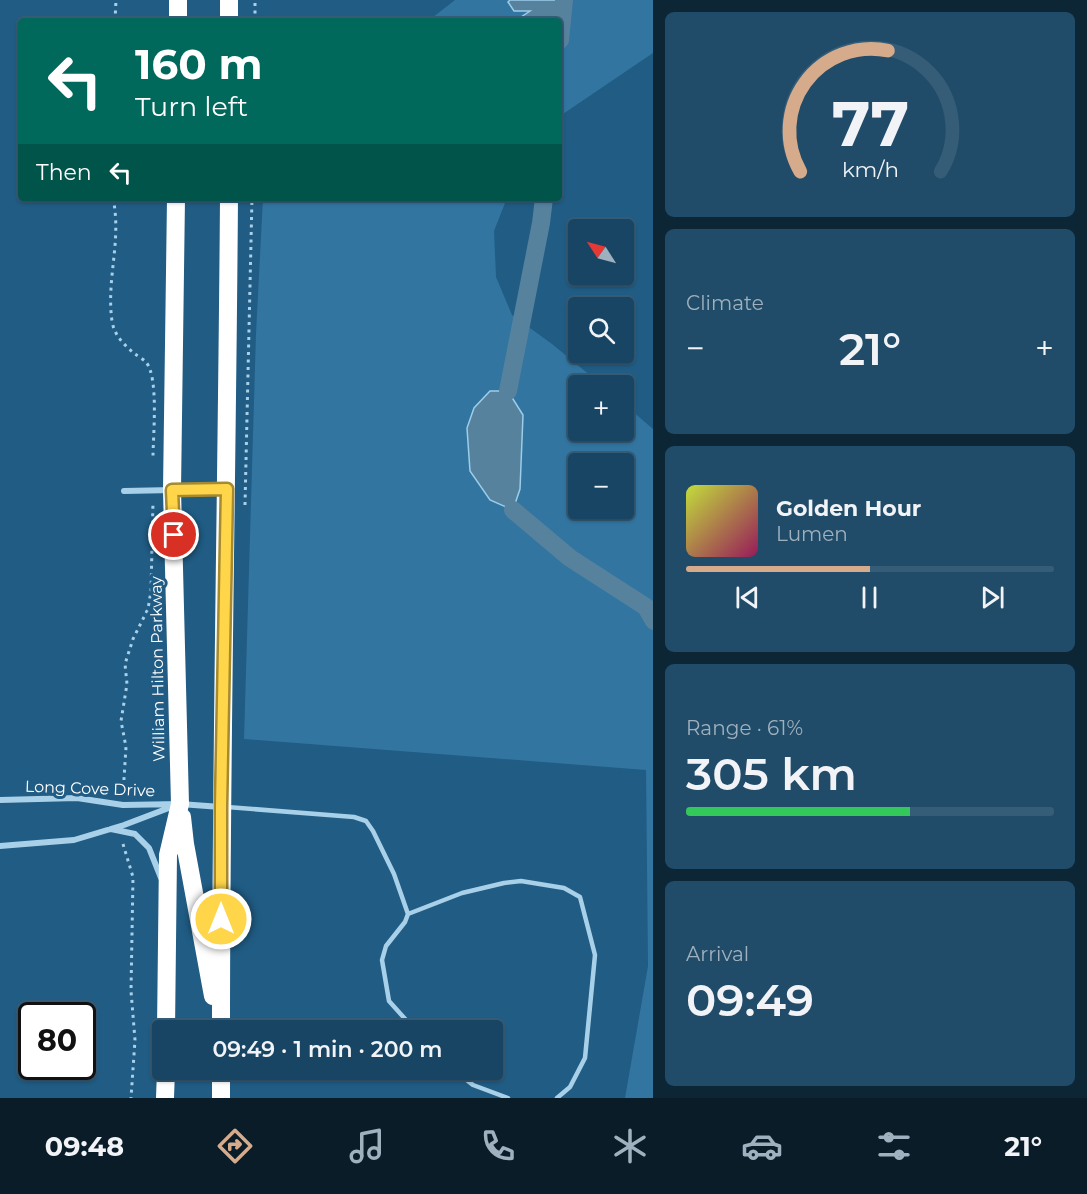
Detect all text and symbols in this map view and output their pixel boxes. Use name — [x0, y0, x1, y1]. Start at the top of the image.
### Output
text: 160 m — [135, 38, 263, 90]
icon: left — [36, 42, 114, 120]
text: 77 — [831, 86, 909, 162]
text: Turn left — [135, 90, 248, 123]
icon: left — [104, 156, 137, 189]
text: km/h — [841, 156, 899, 182]
text: Then — [36, 159, 92, 186]
north arrow — [568, 219, 634, 285]
map controls — [568, 219, 634, 519]
text: Climate — [686, 291, 764, 315]
button: search — [568, 297, 634, 363]
text: 21° — [839, 321, 901, 376]
text: − — [686, 328, 705, 368]
text: + — [1035, 328, 1054, 368]
button: + — [568, 375, 634, 441]
button: − — [568, 453, 634, 519]
text: Golden Hour — [776, 495, 921, 522]
pin — [148, 509, 199, 560]
icon: arrive — [157, 518, 190, 551]
text: Lumen — [776, 522, 848, 546]
street label: William Hilton Parkway — [146, 576, 169, 762]
icon: previous — [731, 581, 764, 614]
icon: pause — [853, 581, 886, 614]
icon: next — [976, 581, 1009, 614]
text: Range · 61% — [686, 716, 803, 740]
text: 305 km — [686, 746, 857, 801]
street label: Long Cove Drive — [25, 777, 155, 800]
position arrow — [189, 887, 253, 951]
text: Arrival — [686, 942, 749, 966]
text: 09:49 — [686, 972, 814, 1027]
speed limit sign: 80 — [18, 1002, 96, 1080]
text: 09:49 · 1 min · 200 m — [212, 1036, 443, 1063]
icon: directions — [214, 1125, 256, 1167]
icon: music — [346, 1125, 388, 1167]
icon: phone — [477, 1125, 519, 1167]
icon: climate — [609, 1125, 651, 1167]
icon: car — [741, 1125, 783, 1167]
icon: filters — [873, 1125, 915, 1167]
text: 09:48 — [45, 1130, 124, 1163]
text: 21° — [1004, 1130, 1042, 1163]

